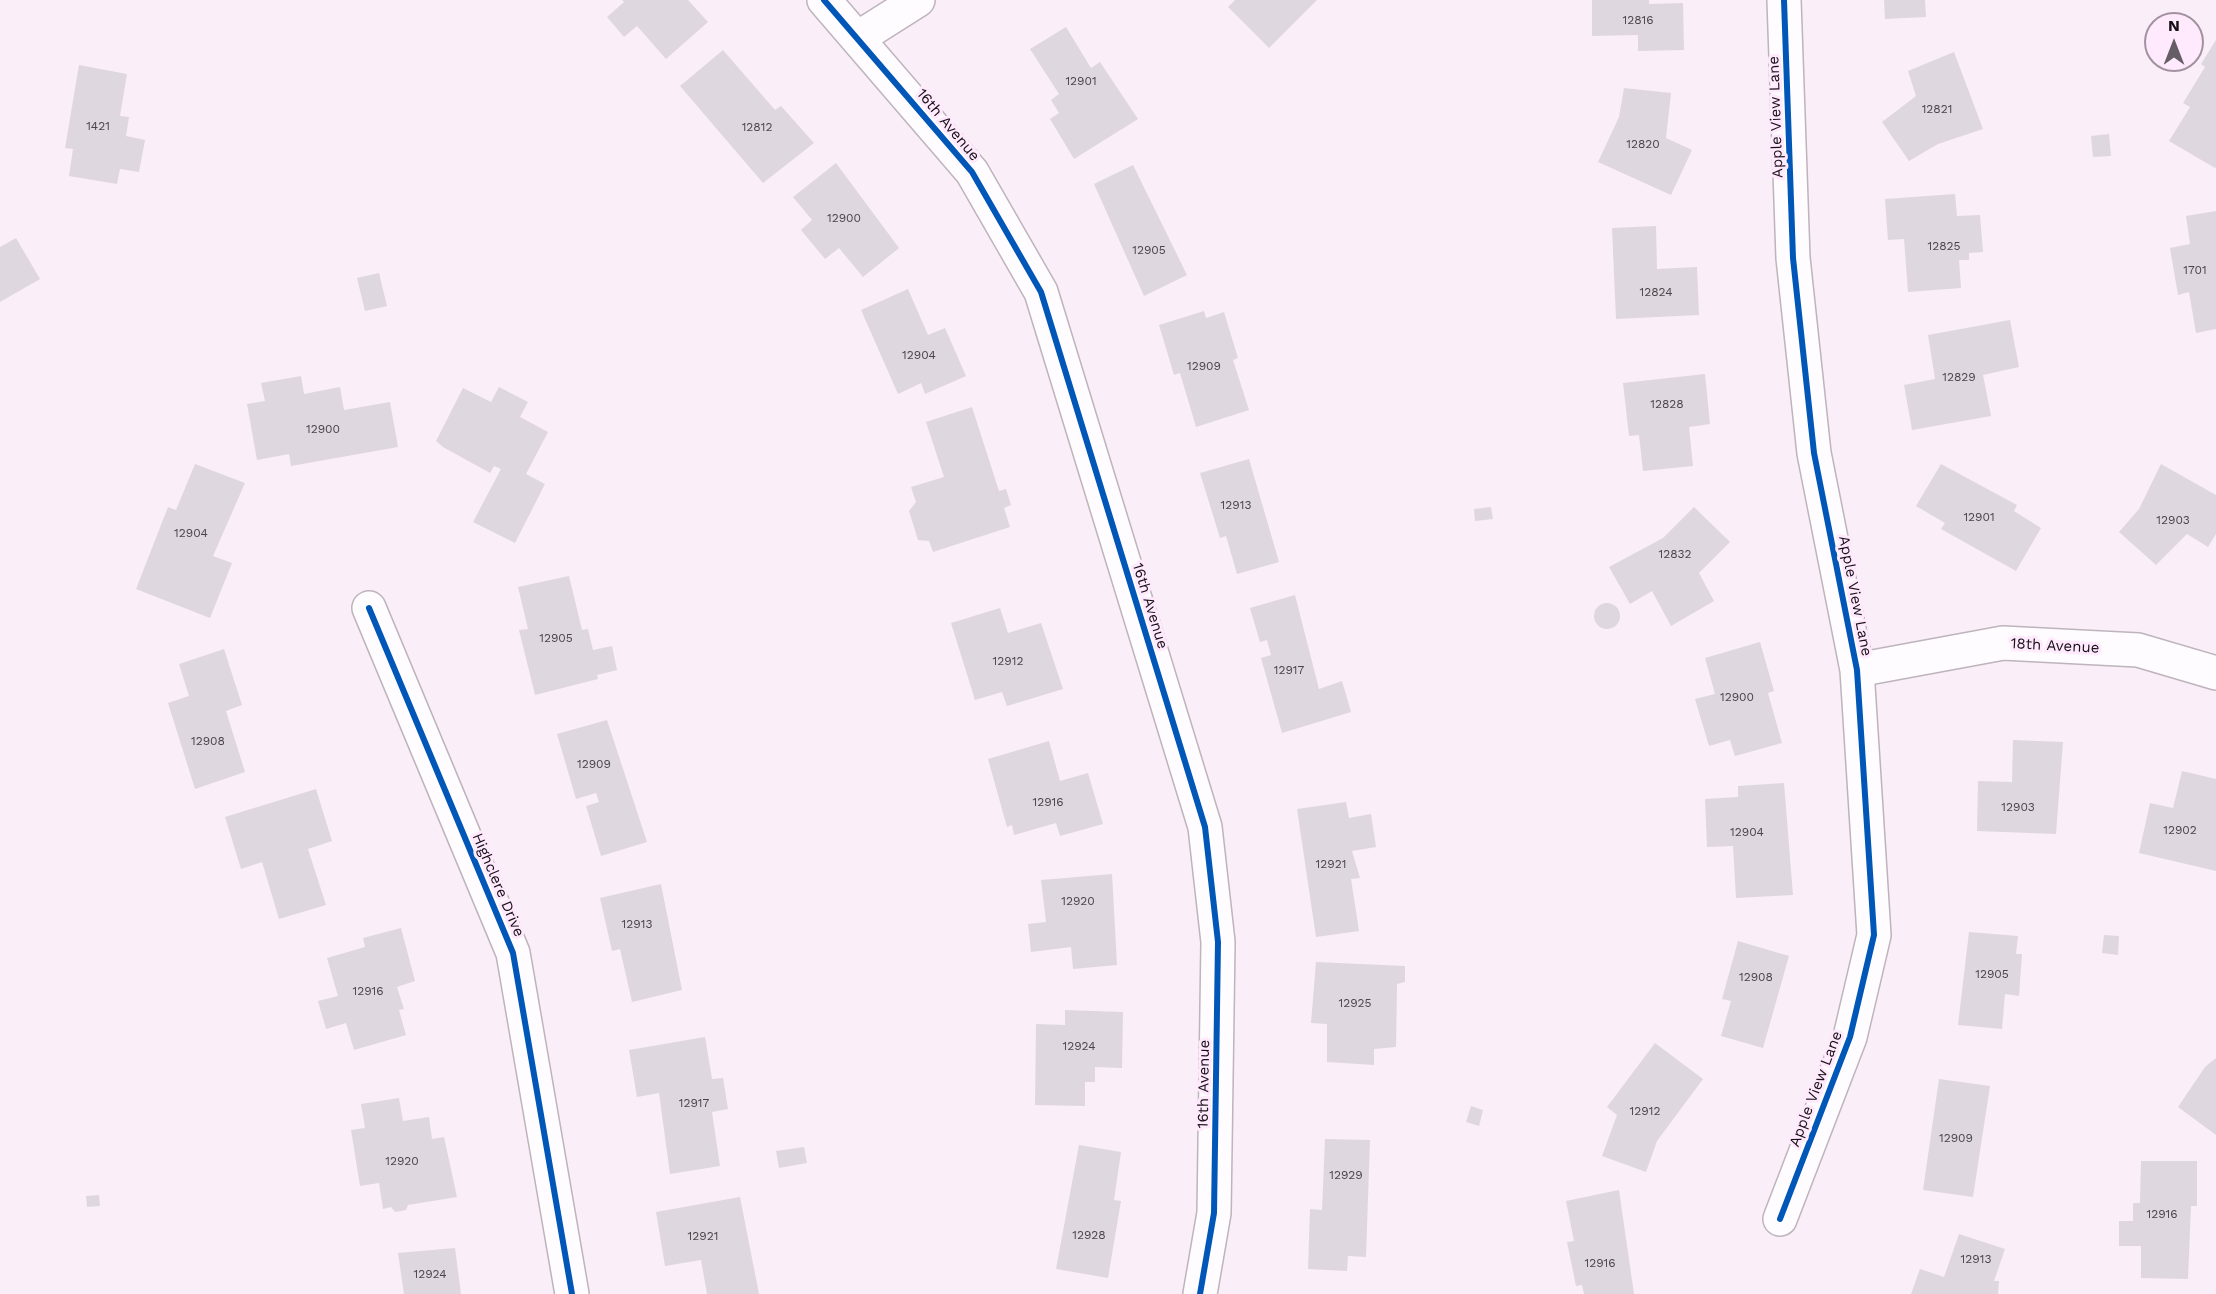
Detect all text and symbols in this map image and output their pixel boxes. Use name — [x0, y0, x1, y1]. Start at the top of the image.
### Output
north arrow — [2144, 12, 2204, 72]
house number: 12816 — [1622, 13, 1654, 27]
text: N — [2168, 16, 2180, 35]
street label: Apple View Lane — [1765, 56, 1787, 178]
house number: 12901 — [1065, 74, 1097, 88]
street label: 16th Avenue — [913, 85, 983, 165]
house number: 12821 — [1922, 102, 1952, 116]
house number: 1421 — [86, 119, 110, 133]
house number: 12812 — [742, 120, 772, 134]
house number: 12820 — [1626, 137, 1660, 151]
house number: 12900 — [827, 211, 861, 225]
house number: 12825 — [1927, 239, 1961, 253]
house number: 12905 — [1132, 243, 1166, 257]
house number: 1701 — [2183, 263, 2207, 277]
house number: 12824 — [1639, 285, 1673, 299]
house number: 12904 — [902, 348, 936, 362]
house number: 12909 — [1187, 359, 1221, 373]
house number: 12829 — [1942, 370, 1976, 384]
house number: 12828 — [1650, 397, 1684, 411]
house number: 12900 — [306, 422, 340, 436]
house number: 12913 — [1221, 498, 1251, 512]
house number: 12901 — [1963, 510, 1995, 524]
house number: 12903 — [2156, 513, 2190, 527]
house number: 12904 — [174, 526, 208, 540]
street label: Apple View Lane — [1834, 534, 1876, 658]
house number: 12832 — [1659, 547, 1691, 561]
street label: 16th Avenue — [1128, 561, 1172, 651]
house number: 12905 — [539, 631, 573, 645]
street label: 18th Avenue — [2010, 635, 2100, 657]
house number: 12912 — [993, 654, 1023, 668]
house number: 12917 — [1274, 663, 1304, 677]
house number: 12900 — [1720, 690, 1754, 704]
house number: 12908 — [191, 734, 225, 748]
house number: 12909 — [577, 757, 611, 771]
house number: 12916 — [1032, 795, 1064, 809]
house number: 12903 — [2001, 800, 2035, 814]
house number: 12902 — [2163, 823, 2197, 837]
house number: 12904 — [1730, 825, 1764, 839]
street label: Highclere Drive — [468, 830, 528, 940]
house number: 12921 — [1316, 857, 1346, 871]
house number: 12920 — [1061, 894, 1095, 908]
house number: 12913 — [622, 917, 652, 931]
house number: 12905 — [1975, 967, 2009, 981]
house number: 12908 — [1739, 970, 1773, 984]
house number: 12916 — [352, 984, 384, 998]
house number: 12925 — [1338, 996, 1372, 1010]
street label: Apple View Lane — [1786, 1029, 1846, 1149]
house number: 12924 — [1062, 1039, 1096, 1053]
street label: 16th Avenue — [1194, 1039, 1214, 1129]
house number: 12917 — [679, 1096, 709, 1110]
house number: 12912 — [1630, 1104, 1660, 1118]
house number: 12909 — [1939, 1131, 1973, 1145]
house number: 12920 — [385, 1154, 419, 1168]
house number: 12929 — [1329, 1168, 1363, 1182]
house number: 12916 — [2146, 1207, 2178, 1221]
house number: 12928 — [1072, 1228, 1106, 1242]
house number: 12921 — [688, 1229, 718, 1243]
house number: 12913 — [1961, 1252, 1991, 1266]
house number: 12916 — [1584, 1256, 1616, 1270]
house number: 12924 — [413, 1267, 447, 1281]

